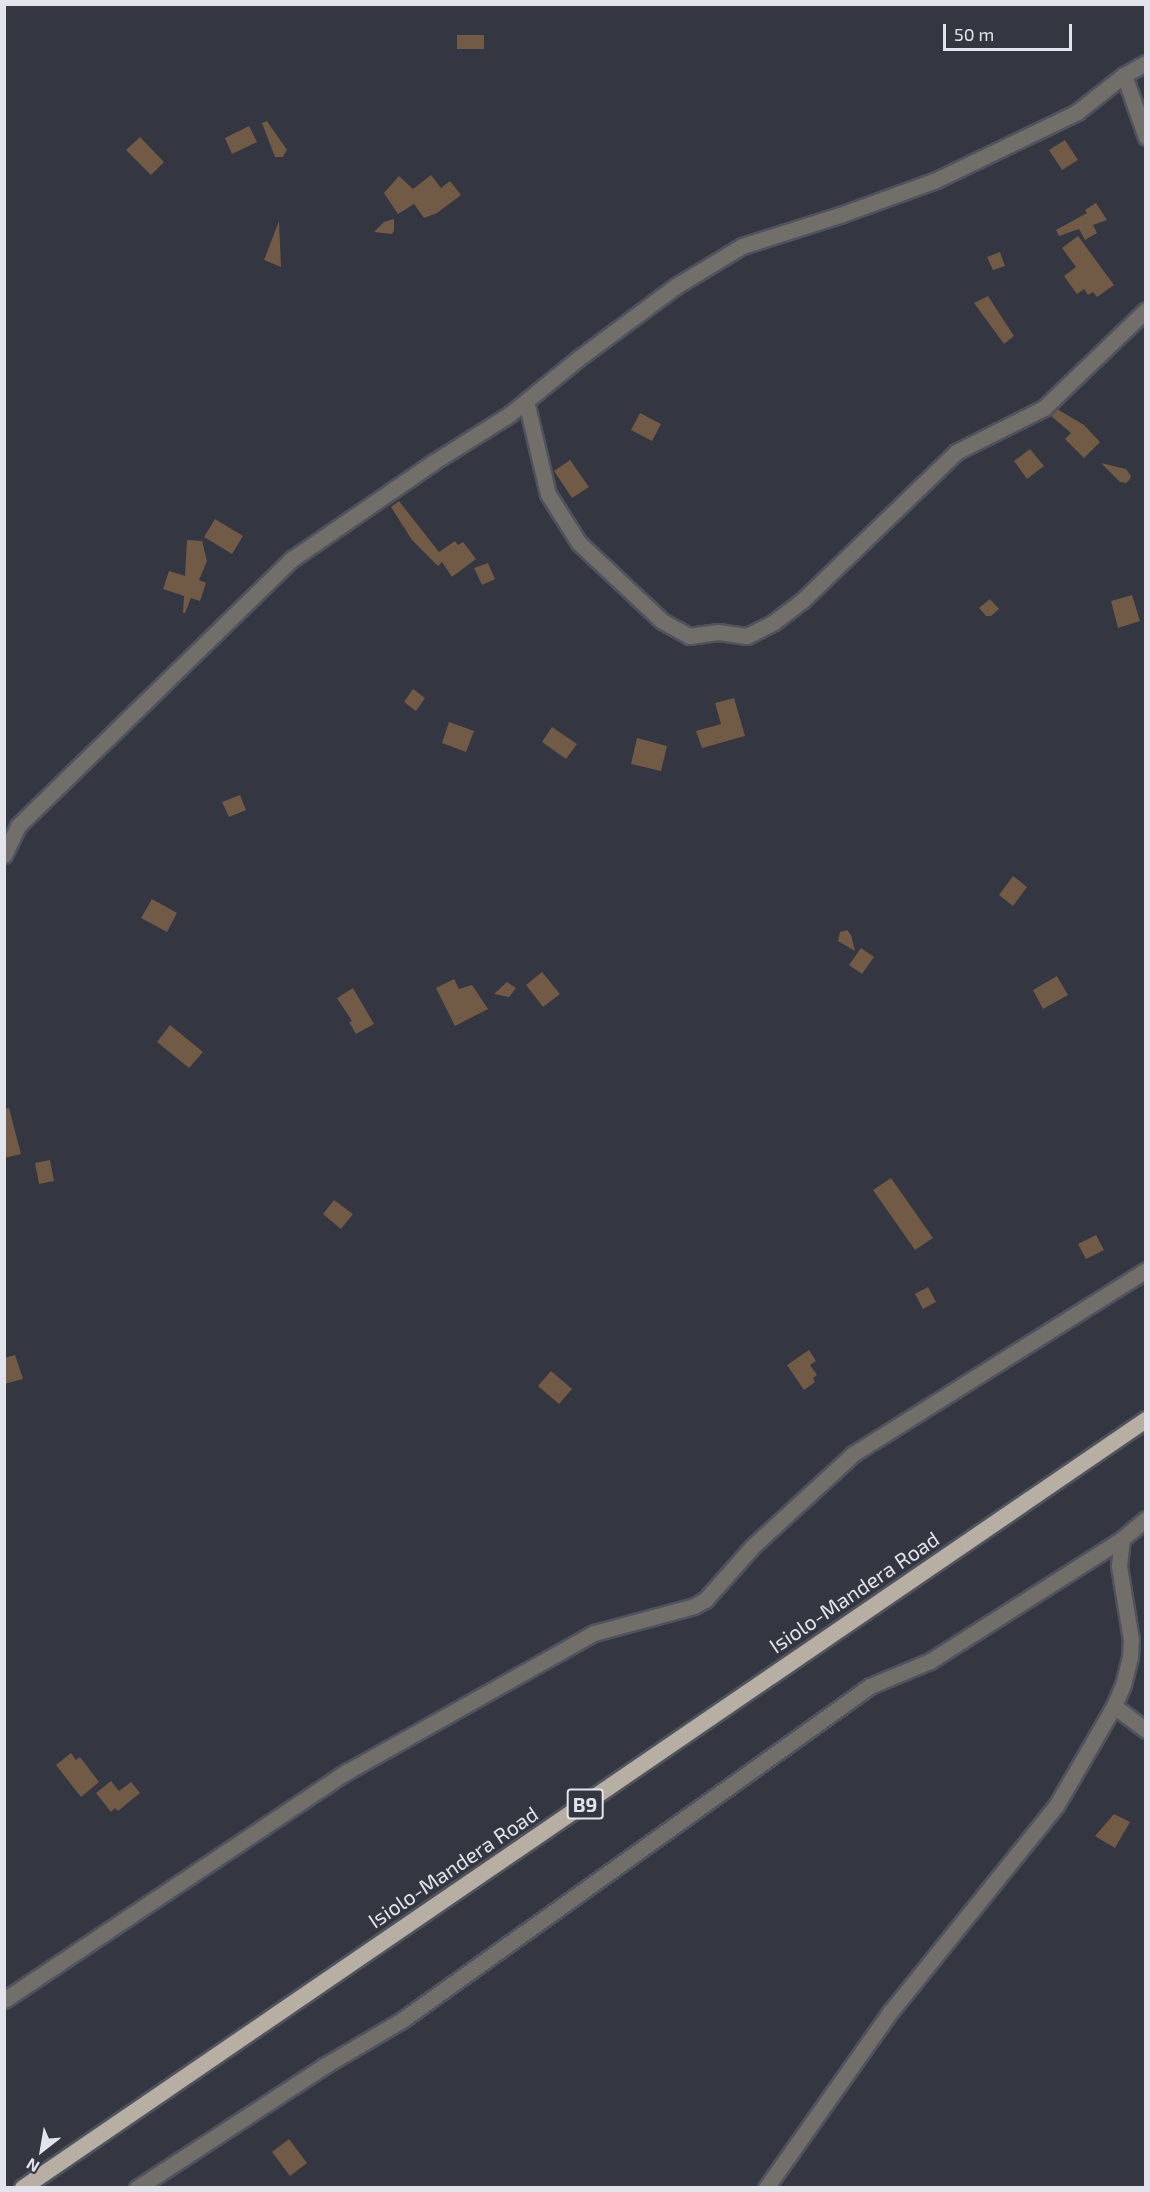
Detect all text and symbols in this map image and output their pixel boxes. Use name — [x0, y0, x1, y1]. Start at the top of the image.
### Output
scale bar — [946, 12, 1075, 50]
text: 50 m — [954, 23, 994, 45]
street label: Isiolo-Mandera Road — [764, 1526, 944, 1658]
road number: B9 — [566, 1787, 604, 1821]
street label: Isiolo-Mandera Road — [363, 1801, 543, 1933]
north arrow — [12, 2120, 72, 2180]
text: N — [23, 2155, 42, 2177]

